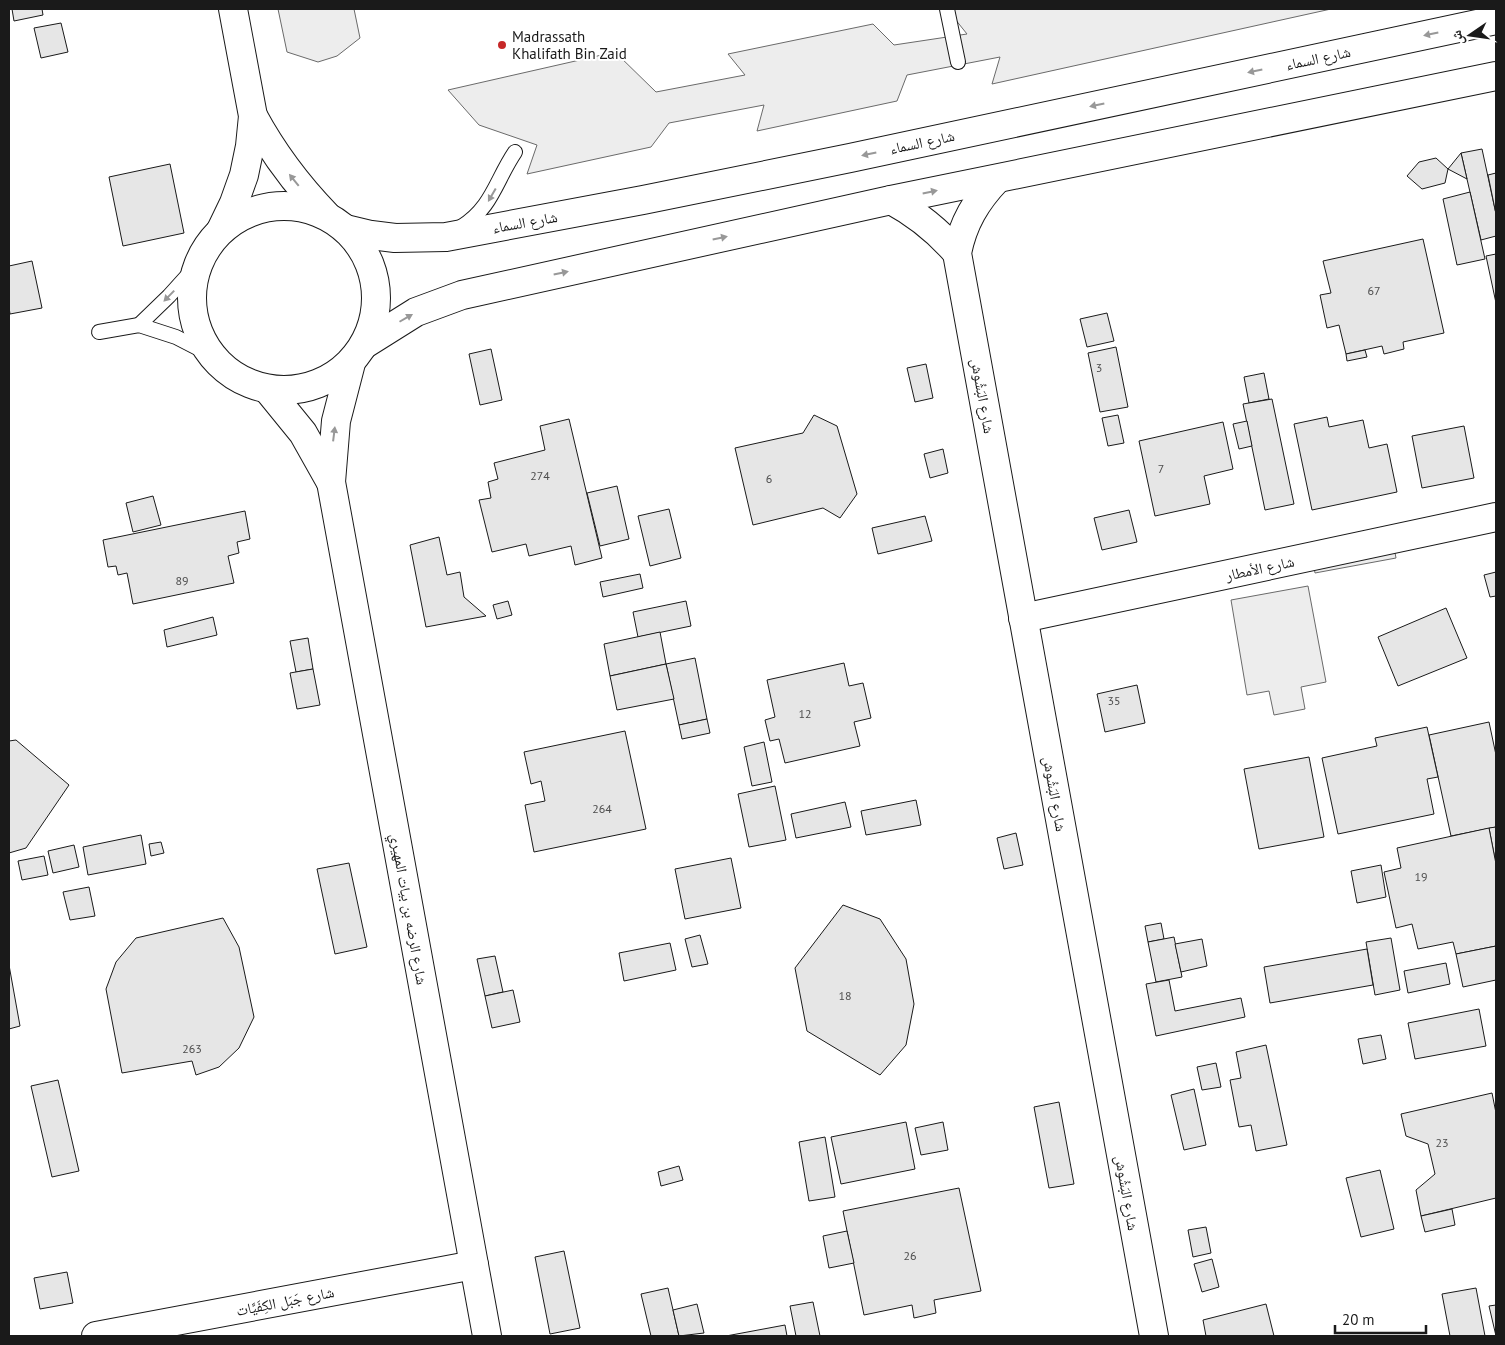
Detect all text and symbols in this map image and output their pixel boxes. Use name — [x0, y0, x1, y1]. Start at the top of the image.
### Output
north arrow — [1445, 10, 1495, 60]
place label: Madrassath Khalifath Bin Zaid — [512, 27, 627, 63]
text: ش — [1447, 29, 1468, 47]
one-way arrow — [1424, 30, 1439, 38]
marker: Madrassath Khalifath Bin Zaid — [496, 39, 508, 51]
street label: شارع السماء — [1284, 42, 1352, 75]
one-way arrow — [1248, 67, 1263, 75]
one-way arrow — [1089, 101, 1104, 109]
street label: شارع السماء — [888, 126, 956, 159]
one-way arrow — [862, 150, 877, 158]
one-way arrow — [288, 173, 299, 186]
one-way arrow — [488, 188, 497, 202]
one-way arrow — [923, 188, 939, 196]
street label: شارع السماء — [491, 207, 559, 238]
one-way arrow — [713, 234, 728, 242]
one-way arrow — [554, 269, 569, 277]
house number: 67 — [1367, 283, 1381, 298]
one-way arrow — [163, 290, 175, 302]
one-way arrow — [399, 314, 413, 322]
street label: شارع البَشُوش — [966, 357, 999, 435]
house number: 3 — [1096, 360, 1102, 375]
one-way arrow — [330, 425, 338, 441]
house number: 7 — [1158, 461, 1164, 476]
house number: 274 — [530, 468, 550, 483]
house number: 6 — [766, 471, 772, 486]
street label: شارع الأمطار — [1223, 551, 1296, 586]
house number: 89 — [175, 573, 189, 588]
house number: 35 — [1107, 693, 1121, 708]
house number: 12 — [798, 706, 812, 721]
street label: شارع البَشُوش — [1038, 755, 1071, 833]
house number: 264 — [592, 801, 612, 816]
street label: شارع الرضه بن بيات المهيري — [384, 832, 432, 987]
house number: 19 — [1414, 869, 1428, 884]
house number: 18 — [838, 988, 852, 1003]
house number: 263 — [182, 1041, 202, 1056]
house number: 23 — [1435, 1135, 1449, 1150]
street label: شارع البَشُوش — [1110, 1154, 1143, 1232]
house number: 26 — [903, 1248, 917, 1263]
street label: شارع جَبَل الكِفَيَّات — [234, 1282, 336, 1321]
scale bar — [1335, 1302, 1426, 1334]
text: 20 m — [1342, 1310, 1375, 1329]

